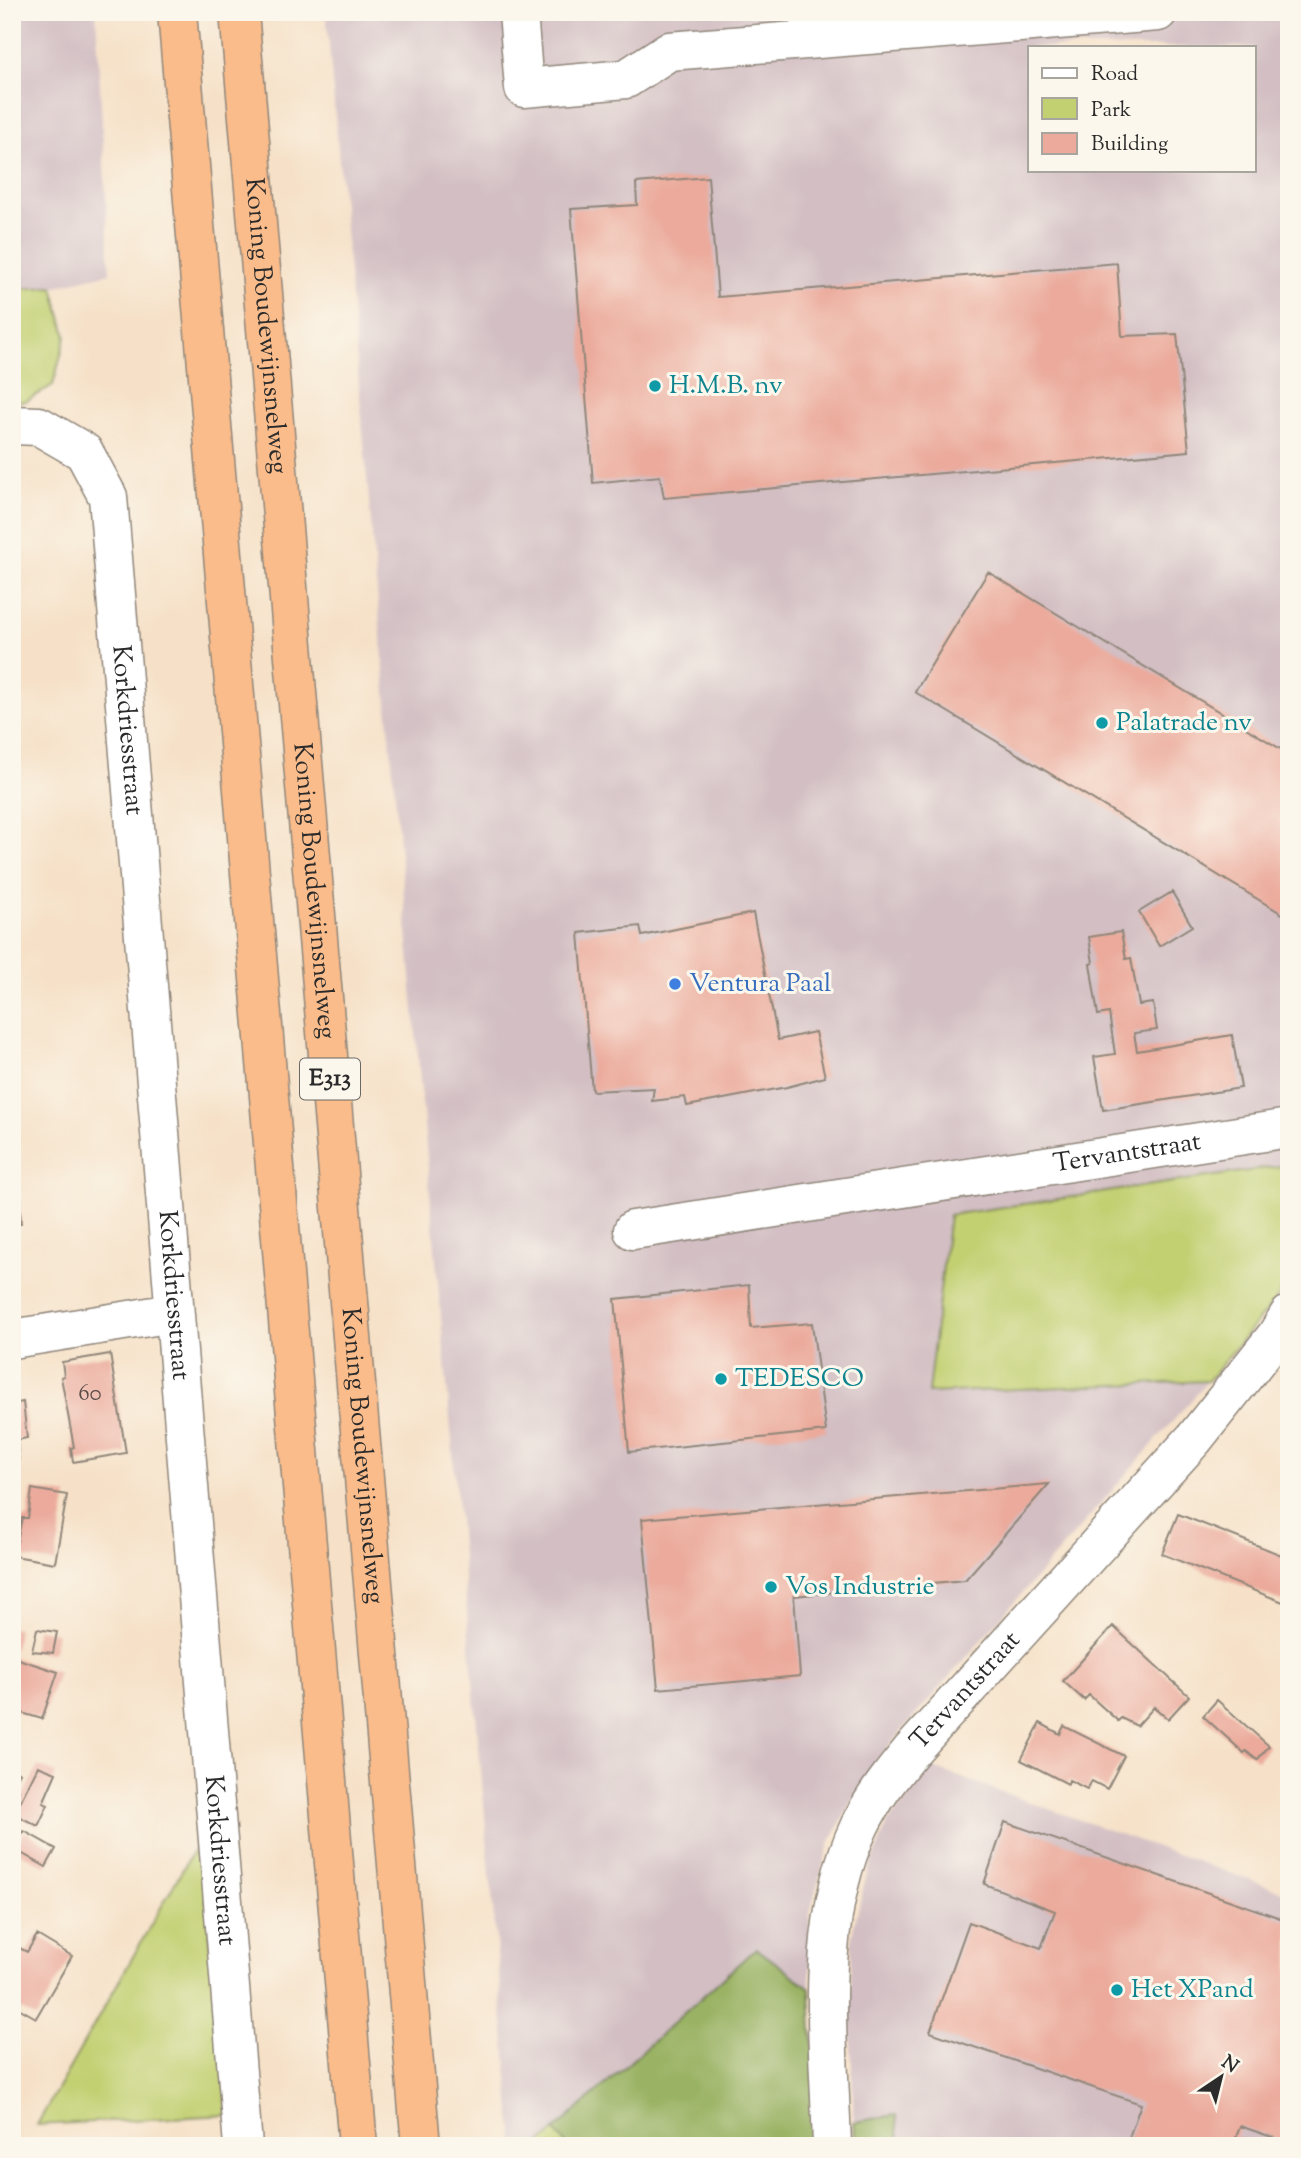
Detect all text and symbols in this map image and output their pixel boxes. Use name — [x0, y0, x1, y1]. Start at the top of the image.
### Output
legend — [1028, 46, 1256, 172]
text: Road — [1091, 60, 1138, 90]
text: Park — [1091, 96, 1132, 126]
text: Building — [1091, 130, 1168, 160]
street label: Koning Boudewijnsnelweg — [235, 176, 297, 475]
place label: H.M.B. nv — [669, 368, 783, 405]
marker: H.M.B. nv — [647, 378, 663, 394]
street label: Korkdriesstraat — [102, 644, 152, 817]
place label: Palatrade nv — [1116, 705, 1252, 742]
marker: Palatrade nv — [1094, 715, 1110, 731]
street label: Koning Boudewijnsnelweg — [283, 741, 345, 1040]
place label: Ventura Paal — [689, 966, 831, 1003]
marker: Ventura Paal — [667, 976, 683, 992]
road number: E313 — [300, 1058, 360, 1100]
street label: Tervantstraat — [1051, 1123, 1204, 1183]
street label: Korkdriesstraat — [148, 1209, 199, 1382]
street label: Koning Boudewijnsnelweg — [331, 1306, 393, 1605]
place label: TEDESCO — [735, 1361, 864, 1398]
marker: TEDESCO — [713, 1371, 729, 1387]
house number: 60 — [78, 1378, 102, 1411]
place label: Vos Industrie — [785, 1569, 935, 1606]
marker: Vos Industrie — [763, 1579, 779, 1595]
street label: Tervantstraat — [902, 1623, 1029, 1758]
street label: Korkdriesstraat — [194, 1774, 245, 1947]
place label: Het XPand — [1131, 1972, 1254, 2009]
marker: Het XPand — [1109, 1982, 1125, 1998]
north arrow — [1186, 2042, 1256, 2112]
text: N — [1215, 2050, 1243, 2081]

